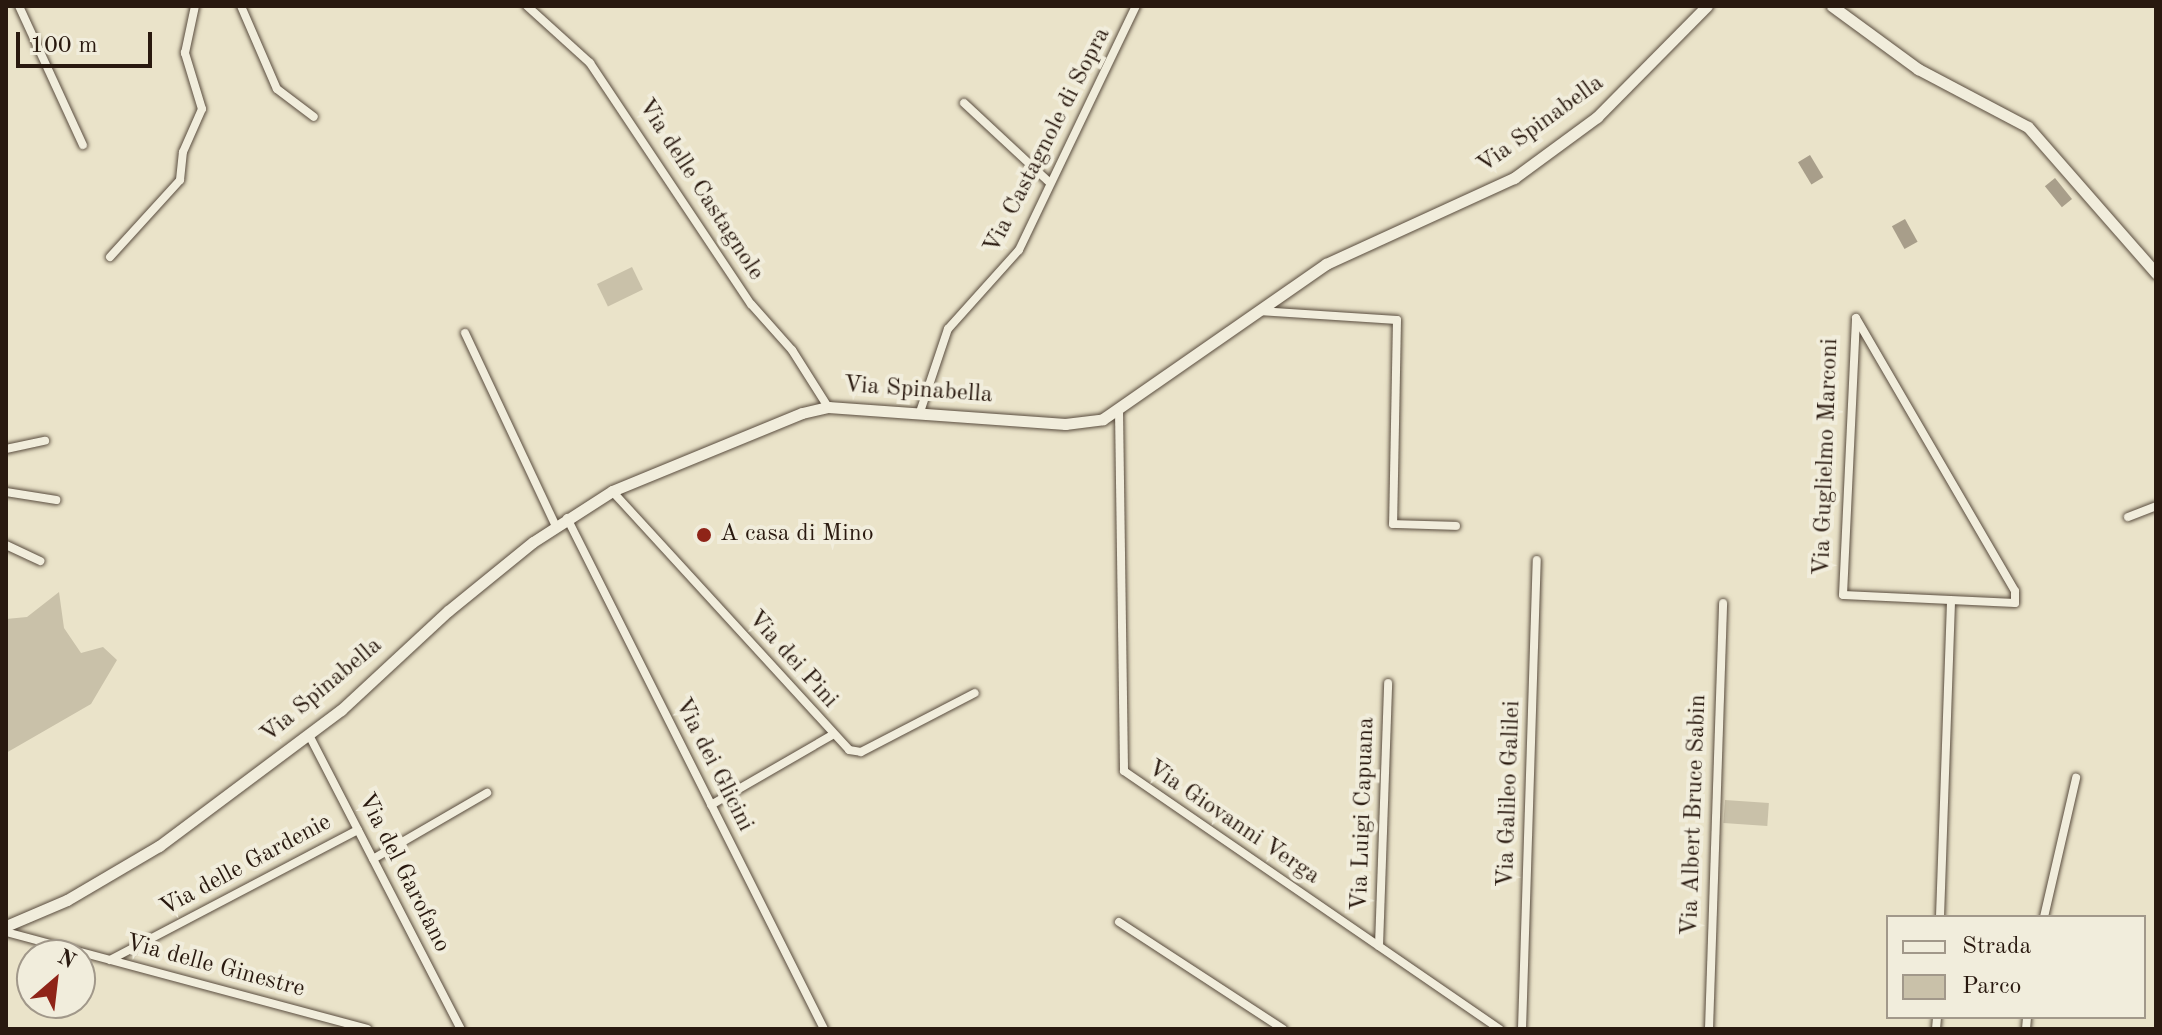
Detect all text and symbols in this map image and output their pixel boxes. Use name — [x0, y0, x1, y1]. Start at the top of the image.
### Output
scale bar — [20, 16, 156, 66]
street label: Via Castagnole di Sopra — [978, 23, 1118, 259]
text: 100 m — [30, 34, 98, 58]
street label: Via Spinabella — [1472, 69, 1610, 181]
street label: Via delle Castagnole — [631, 94, 769, 286]
street label: Via Guglielmo Marconi — [1808, 338, 1846, 576]
street label: Via Spinabella — [843, 371, 993, 411]
place label: A casa di Mino — [720, 521, 874, 549]
marker: A casa di Mino — [695, 526, 713, 544]
street label: Via dei Pini — [741, 605, 843, 715]
street label: Via Spinabella — [256, 632, 388, 750]
street label: Via dei Glicini — [667, 693, 759, 837]
street label: Via Albert Bruce Sabin — [1676, 694, 1714, 936]
street label: Via Galileo Galilei — [1492, 700, 1528, 888]
street label: Via Luigi Capuana — [1346, 717, 1382, 911]
street label: Via Giovanni Verga — [1141, 755, 1325, 891]
street label: Via del Garofano — [350, 789, 456, 957]
street label: Via delle Gardenie — [155, 809, 337, 923]
legend — [1886, 915, 2146, 1019]
street label: Via delle Ginestre — [122, 929, 308, 1005]
text: Strada — [1962, 935, 2031, 959]
north arrow — [16, 939, 96, 1019]
text: N — [54, 946, 79, 973]
text: Parco — [1962, 975, 2021, 999]

